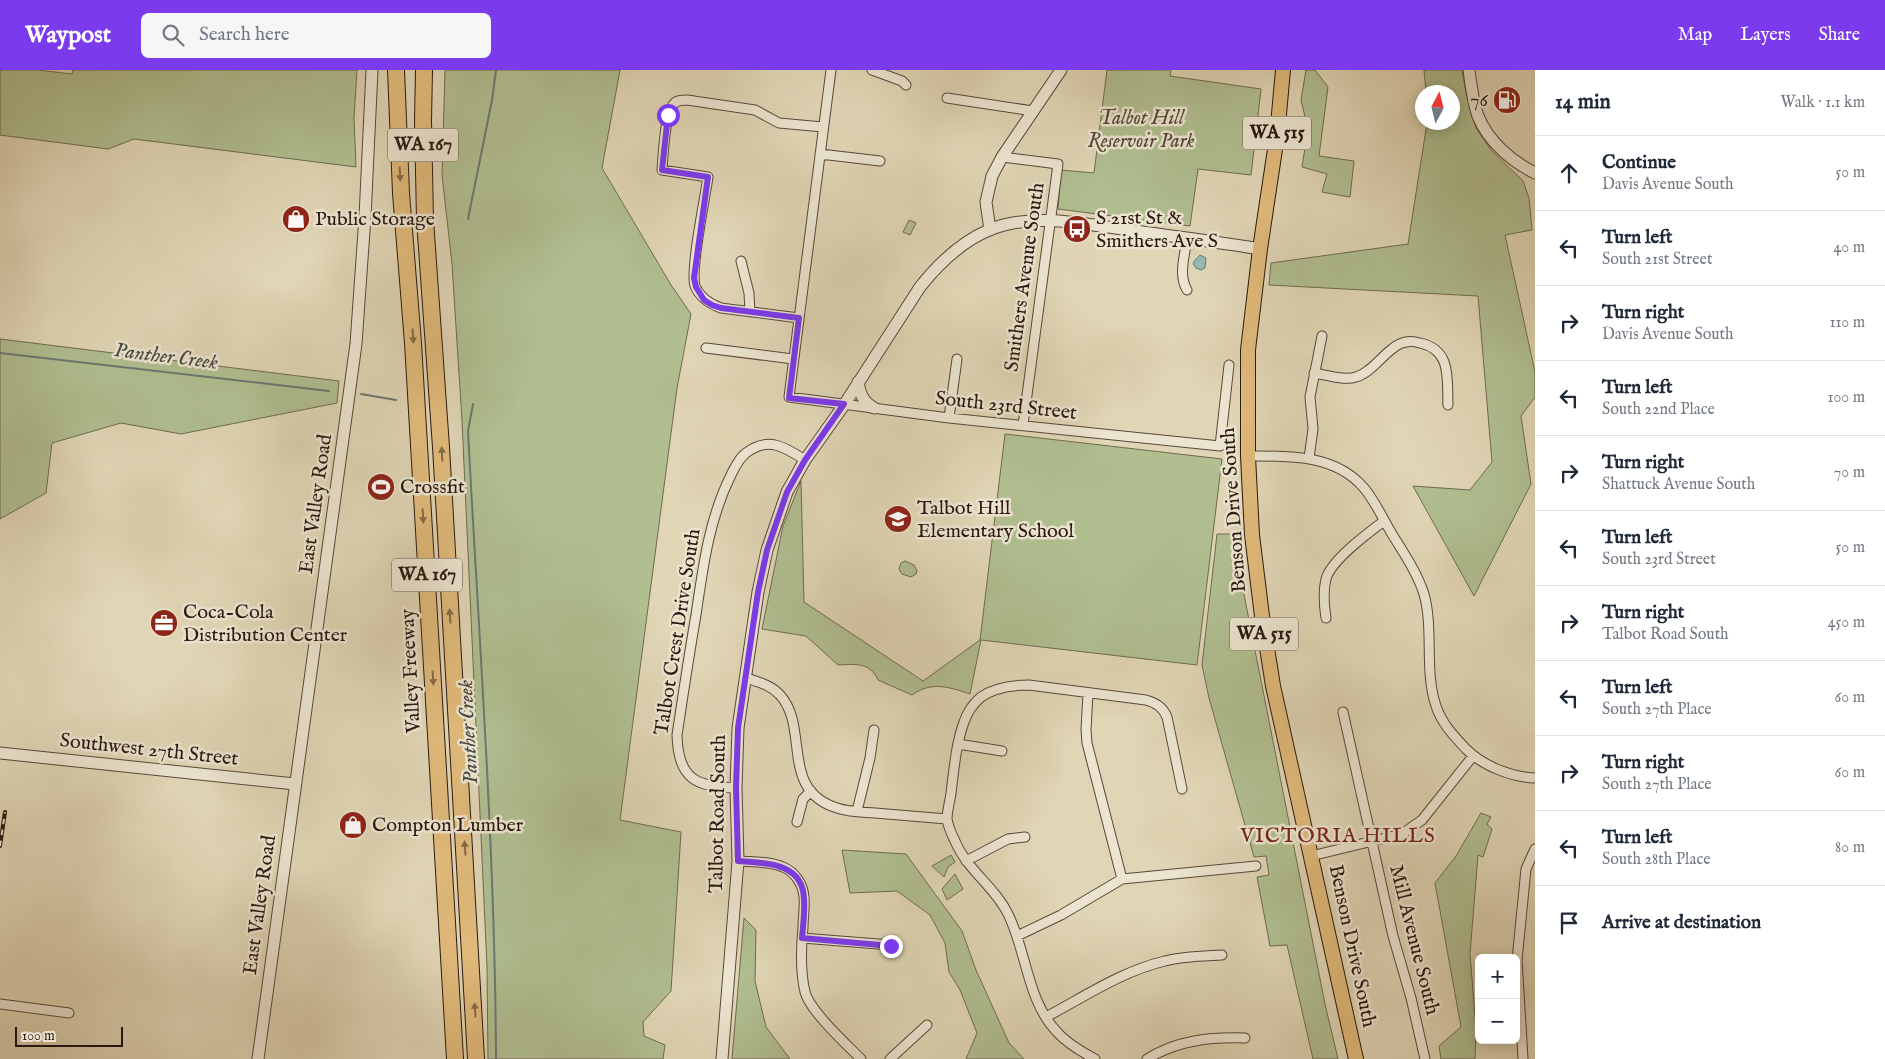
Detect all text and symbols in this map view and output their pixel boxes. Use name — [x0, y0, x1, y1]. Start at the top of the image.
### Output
search box — [141, 13, 491, 58]
text: Waypost — [25, 20, 111, 51]
icon: search — [159, 21, 187, 49]
text: Search here — [199, 23, 290, 47]
text: Map — [1678, 24, 1712, 47]
text: Layers — [1740, 24, 1791, 47]
text: Share — [1819, 24, 1860, 47]
north arrow — [1415, 85, 1460, 130]
fuel station icon: 76 — [1492, 85, 1522, 115]
place label: 76 — [1470, 88, 1489, 113]
text: 14 min — [1555, 89, 1611, 116]
text: Walk · 1.1 km — [1781, 93, 1865, 113]
route start — [657, 104, 680, 127]
park label: Talbot Hill Reservoir Park — [1088, 106, 1194, 154]
road number: WA 515 — [1243, 116, 1311, 150]
road number: WA 167 — [388, 128, 458, 162]
text: Continue — [1602, 151, 1676, 175]
icon: ahead — [1555, 159, 1583, 187]
text: 50 m — [1836, 163, 1865, 183]
one-way arrow — [397, 167, 405, 183]
text: Davis Avenue South — [1602, 175, 1734, 195]
street label: Smithers Avenue South — [999, 180, 1051, 373]
shop icon: Public Storage — [281, 204, 311, 234]
place label: S 21st St & Smithers Ave S — [1096, 206, 1218, 254]
place label: Public Storage — [315, 207, 435, 232]
bus stop icon: S 21st St & Smithers Ave S — [1062, 214, 1092, 244]
text: Turn left — [1602, 226, 1673, 250]
icon: left — [1555, 234, 1583, 262]
text: 40 m — [1833, 238, 1865, 258]
text: South 21st Street — [1602, 250, 1712, 270]
text: Turn right — [1602, 301, 1684, 325]
icon: right — [1555, 309, 1583, 337]
text: 110 m — [1829, 313, 1865, 333]
text: Davis Avenue South — [1602, 325, 1734, 345]
one-way arrow — [409, 329, 417, 345]
water label: Panther Creek — [113, 337, 220, 377]
text: Turn left — [1602, 376, 1673, 400]
icon: left — [1555, 384, 1583, 412]
street label: South 23rd Street — [934, 386, 1078, 426]
text: 100 m — [1828, 388, 1865, 408]
text: South 22nd Place — [1602, 400, 1715, 420]
street label: Benson Drive South — [1216, 426, 1252, 593]
street label: East Valley Road — [294, 432, 338, 575]
one-way arrow — [437, 446, 445, 462]
text: Turn right — [1602, 451, 1684, 475]
icon: right — [1555, 459, 1583, 487]
text: 70 m — [1834, 463, 1865, 483]
sports icon: Crossfit — [366, 472, 396, 502]
place label: Crossfit — [400, 475, 465, 500]
text: Shattuck Avenue South — [1602, 475, 1755, 495]
place label: Talbot Hill Elementary School — [917, 496, 1075, 544]
school or university icon: Talbot Hill Elementary School — [883, 504, 913, 534]
one-way arrow — [420, 508, 428, 524]
text: Turn left — [1602, 526, 1673, 550]
street label: Talbot Crest Drive South — [649, 527, 707, 737]
icon: left — [1555, 534, 1583, 562]
text: 50 m — [1836, 538, 1865, 558]
text: South 23rd Street — [1602, 550, 1716, 570]
road number: WA 167 — [392, 558, 462, 592]
place label: Coca-Cola Distribution Center — [183, 600, 348, 648]
text: Turn right — [1602, 601, 1684, 625]
office icon: Coca-Cola Distribution Center — [149, 608, 179, 638]
street label: Valley Freeway — [395, 608, 427, 735]
one-way arrow — [446, 608, 454, 624]
icon: right — [1555, 609, 1583, 637]
text: 450 m — [1828, 613, 1865, 633]
road number: WA 515 — [1230, 618, 1298, 650]
text: Talbot Road South — [1602, 625, 1729, 645]
one-way arrow — [429, 671, 437, 687]
text: Turn left — [1602, 676, 1673, 700]
water label: Panther Creek — [453, 679, 485, 785]
icon: left — [1555, 684, 1583, 712]
text: 60 m — [1835, 688, 1865, 708]
text: South 27th Place — [1602, 700, 1712, 720]
street label: Southwest 27th Street — [59, 728, 239, 772]
street label: Talbot Road South — [704, 734, 732, 893]
text: Turn right — [1602, 751, 1684, 775]
icon: right — [1555, 759, 1583, 787]
text: 60 m — [1835, 763, 1865, 783]
text: South 27th Place — [1602, 775, 1712, 795]
shop icon: Compton Lumber — [338, 810, 368, 840]
place label: Compton Lumber — [372, 813, 524, 838]
district label: VICTORIA HILLS — [1239, 823, 1436, 850]
text: Turn left — [1602, 826, 1673, 850]
street label: East Valley Road — [238, 833, 282, 976]
icon: left — [1555, 834, 1583, 862]
text: 80 m — [1835, 838, 1865, 858]
one-way arrow — [460, 840, 468, 856]
text: South 28th Place — [1602, 850, 1711, 870]
street label: Benson Drive South — [1323, 862, 1382, 1030]
street label: Mill Avenue South — [1383, 862, 1445, 1018]
icon: arrive — [1555, 909, 1583, 937]
text: Arrive at destination — [1602, 911, 1761, 935]
route end — [880, 935, 903, 958]
map controls — [1475, 954, 1520, 1044]
button: + — [1475, 954, 1520, 999]
button: − — [1475, 999, 1520, 1044]
one-way arrow — [470, 1002, 478, 1018]
scale bar — [15, 1024, 122, 1047]
text: 100 m — [22, 1027, 55, 1045]

